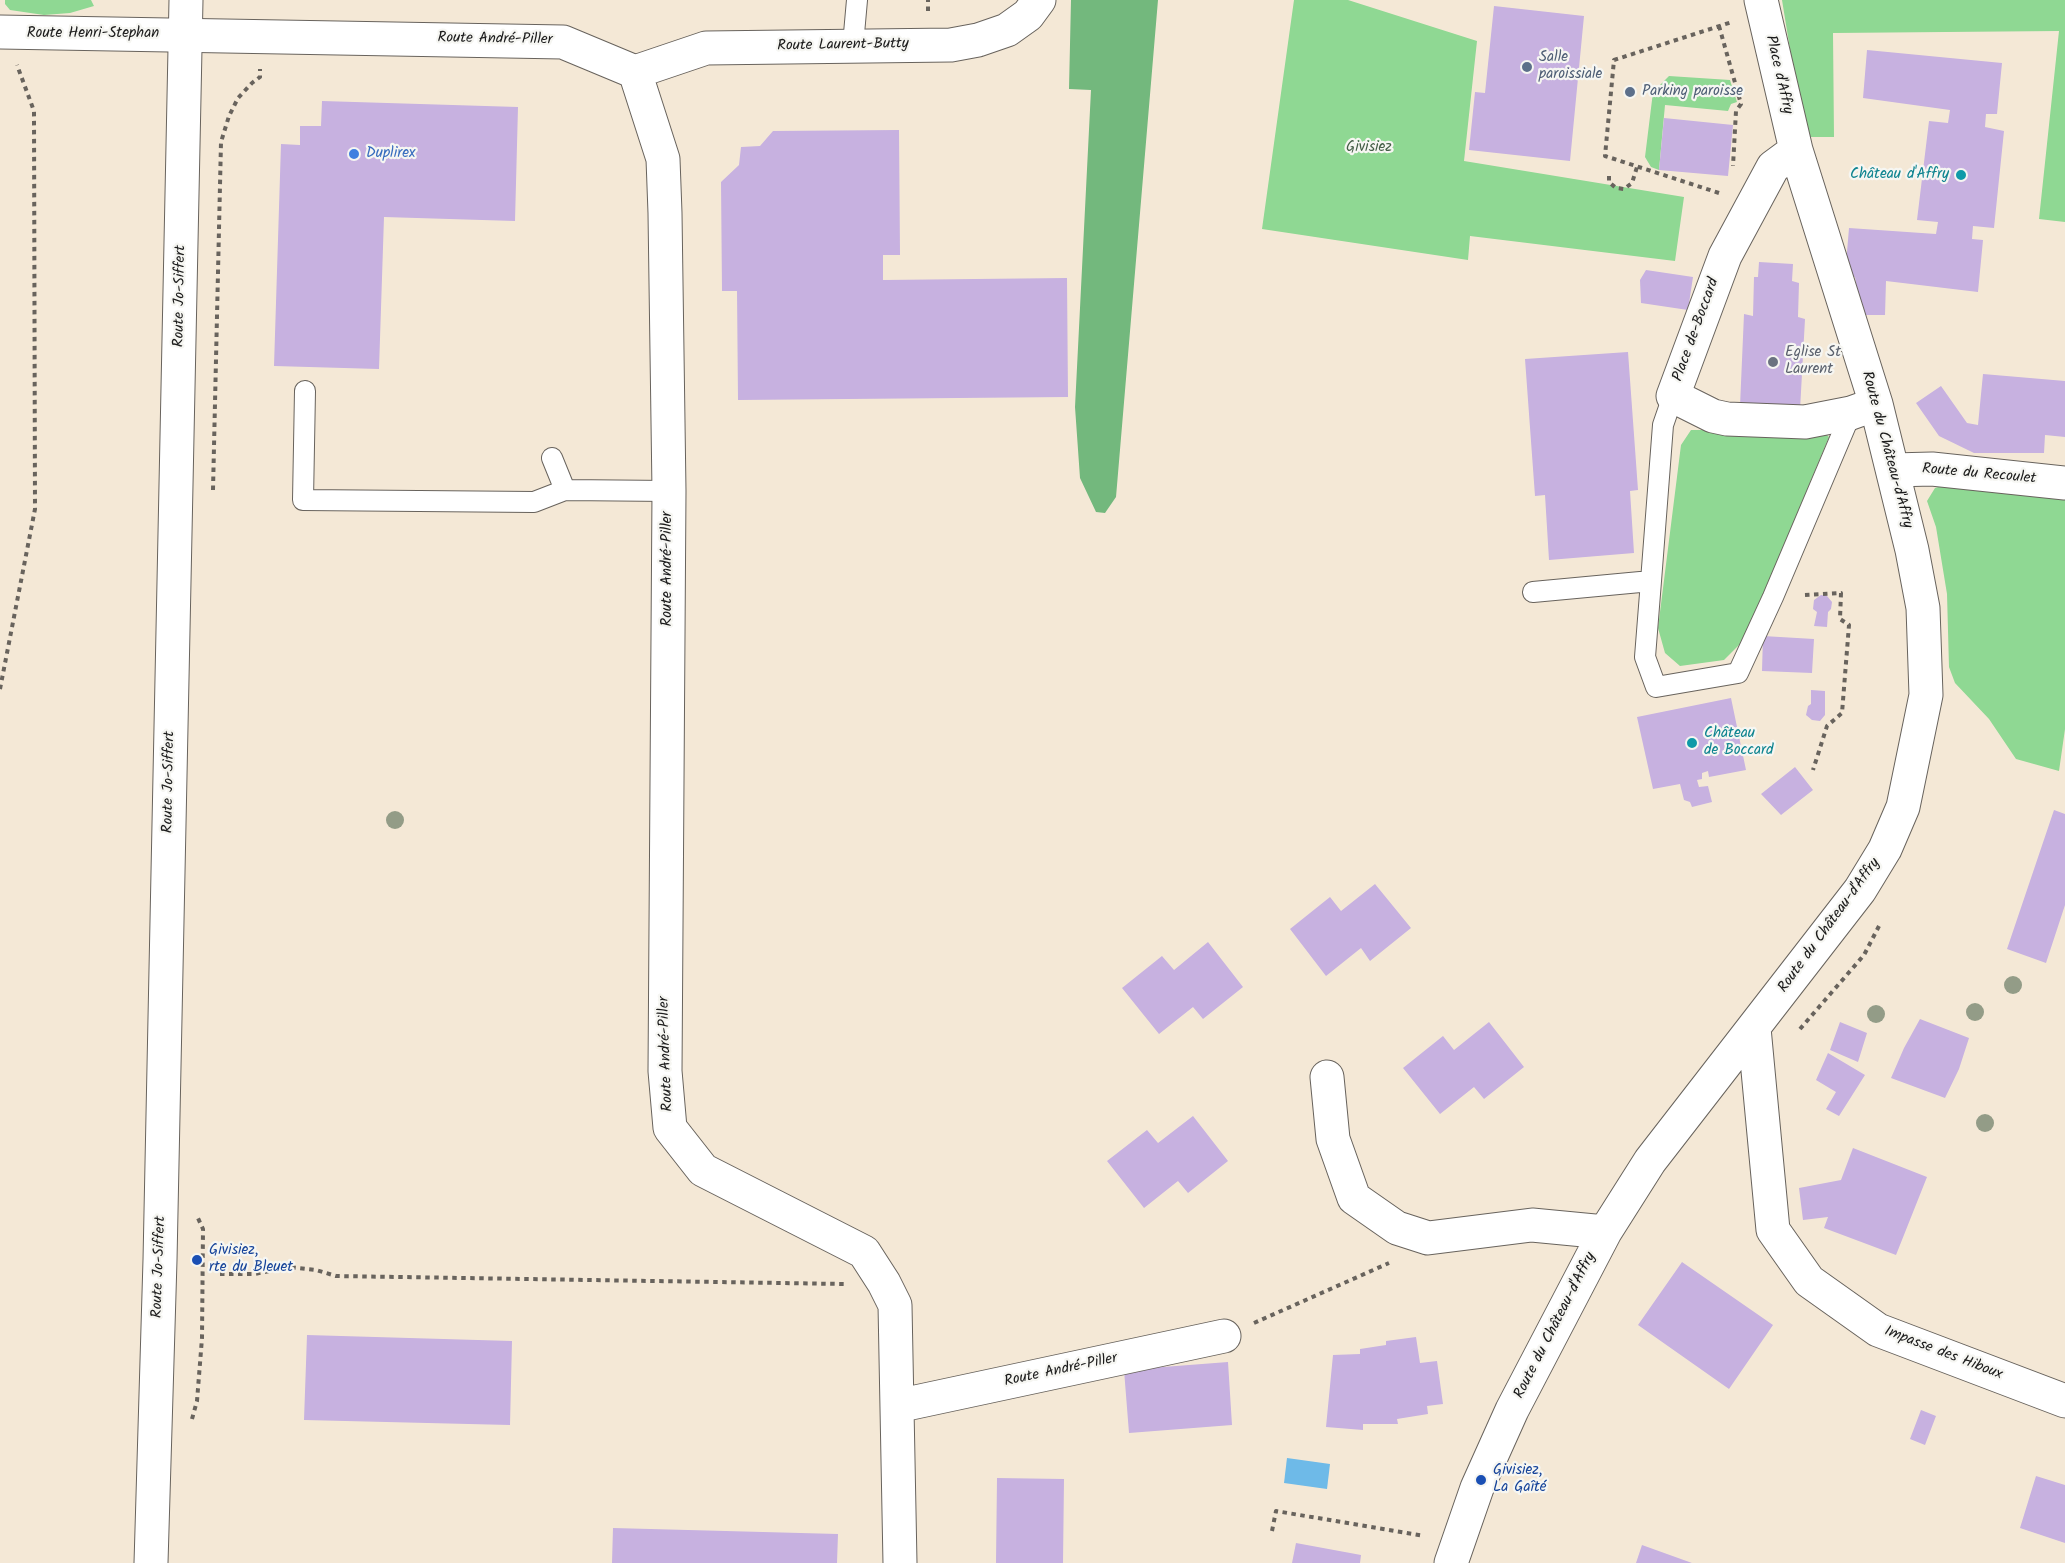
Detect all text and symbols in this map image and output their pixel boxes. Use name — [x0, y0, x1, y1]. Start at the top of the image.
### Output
street label: Route Henri-Stephan — [27, 25, 159, 43]
street label: Route André-Piller — [437, 30, 553, 50]
street label: Place d'Affry — [1760, 34, 1796, 116]
street label: Route Laurent-Butty — [777, 36, 909, 56]
place label: Salle paroissiale — [1539, 49, 1602, 84]
marker: Salle paroissiale — [1520, 60, 1534, 74]
place label: Parking paroisse — [1642, 83, 1743, 101]
marker: Parking paroisse — [1623, 85, 1637, 99]
park label: Givisiez — [1346, 139, 1392, 157]
place label: Duplirex — [366, 145, 415, 163]
marker: Duplirex — [347, 147, 361, 161]
place label: Château d'Affry — [1850, 166, 1949, 184]
marker: Château d'Affry — [1954, 168, 1968, 182]
street label: Route Jo-Siffert — [171, 245, 191, 347]
street label: Place de-Boccard — [1670, 276, 1724, 384]
place label: Eglise St Laurent — [1785, 344, 1841, 379]
marker: Eglise St Laurent — [1766, 355, 1780, 369]
street label: Route du Château-d'Affry — [1856, 369, 1916, 531]
street label: Route du Recoulet — [1921, 461, 2037, 489]
street label: Route André-Piller — [659, 511, 677, 627]
place label: Château de Boccard — [1704, 725, 1773, 760]
street label: Route Jo-Siffert — [160, 731, 180, 833]
marker: Château de Boccard — [1685, 736, 1699, 750]
street label: Route du Château-d'Affry — [1775, 855, 1885, 997]
street label: Route André-Piller — [656, 996, 678, 1112]
street label: Route Jo-Siffert — [149, 1216, 171, 1318]
place label: Givisiez, rte du Bleuet — [209, 1242, 293, 1277]
street label: Route du Château-d'Affry — [1511, 1250, 1601, 1402]
marker: Givisiez, rte du Bleuet — [190, 1253, 204, 1267]
street label: Impasse des Hiboux — [1881, 1323, 2005, 1385]
street label: Route André-Piller — [1003, 1350, 1119, 1392]
place label: Givisiez, La Gaîté — [1493, 1462, 1546, 1497]
marker: Givisiez, La Gaîté — [1474, 1473, 1488, 1487]

